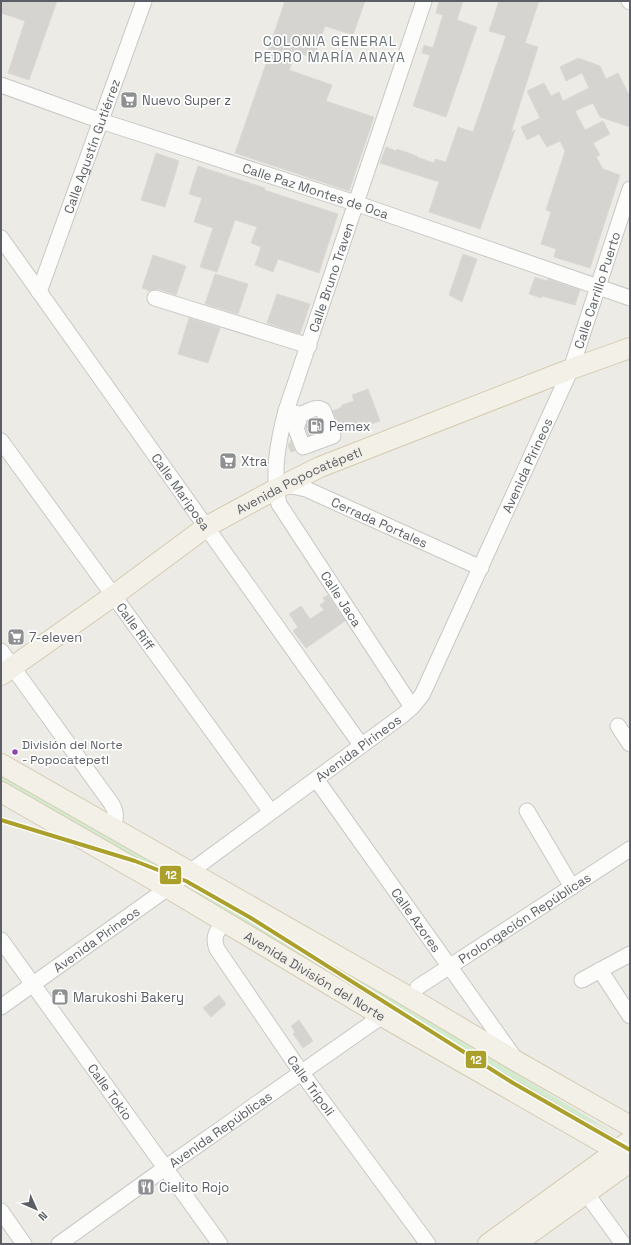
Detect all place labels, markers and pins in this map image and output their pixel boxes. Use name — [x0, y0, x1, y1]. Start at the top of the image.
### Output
supermarket icon: Nuevo Super z — [119, 90, 139, 110]
place label: Nuevo Super z — [142, 92, 231, 109]
fuel station icon: Pemex — [306, 416, 326, 436]
place label: Pemex — [329, 418, 371, 435]
supermarket icon: Xtra — [218, 451, 238, 471]
place label: Xtra — [241, 453, 268, 470]
supermarket icon: 7-eleven — [6, 627, 26, 647]
place label: 7-eleven — [29, 629, 82, 646]
place label: División del Norte - Popocatepetl — [22, 737, 123, 768]
marker: División del Norte - Popocatepetl — [10, 747, 20, 757]
shop icon: Marukoshi Bakery — [50, 987, 70, 1007]
place label: Marukoshi Bakery — [73, 989, 184, 1006]
restaurant icon: Cielito Rojo — [136, 1177, 156, 1197]
place label: Cielito Rojo — [159, 1179, 229, 1196]

